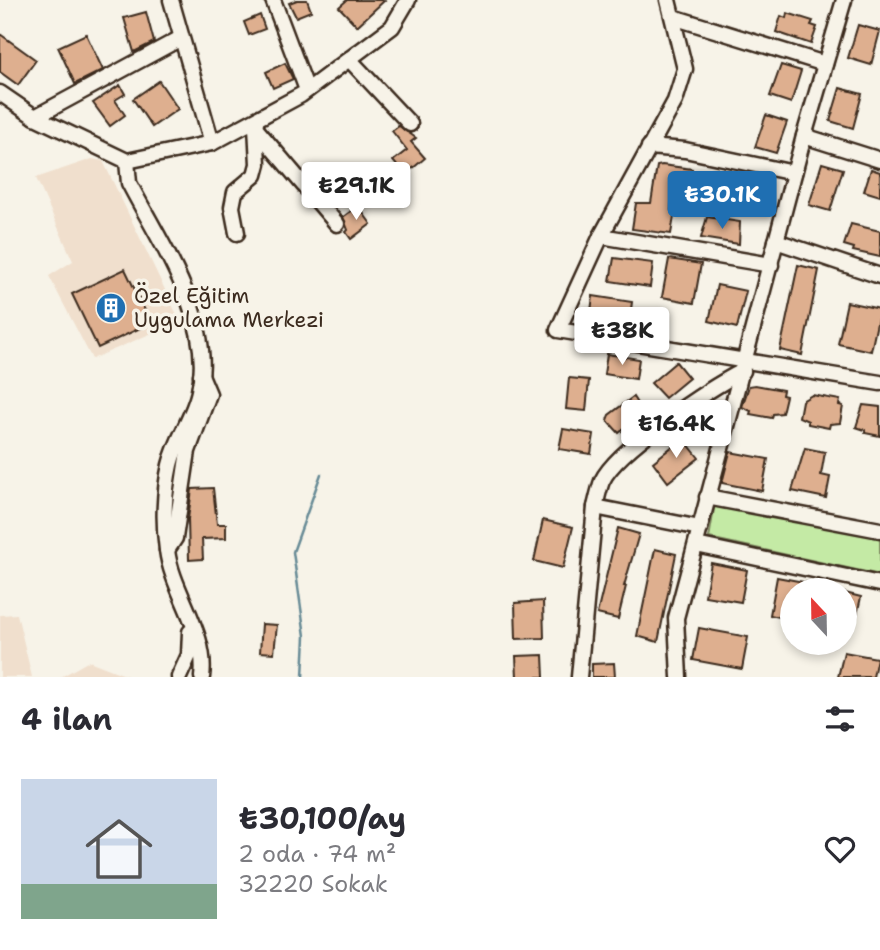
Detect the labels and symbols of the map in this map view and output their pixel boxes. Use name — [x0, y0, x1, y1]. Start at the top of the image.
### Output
pin: ₺29.1K — [299, 162, 413, 222]
pin: ₺30.1K — [665, 172, 779, 231]
place label: Özel Eğitim Uygulama Merkezi — [134, 282, 324, 334]
building icon: Özel Eğitim Uygulama Merkezi — [94, 291, 128, 325]
pin: ₺38K — [581, 308, 663, 367]
pin: ₺16.4K — [619, 400, 733, 460]
north arrow — [780, 578, 858, 654]

